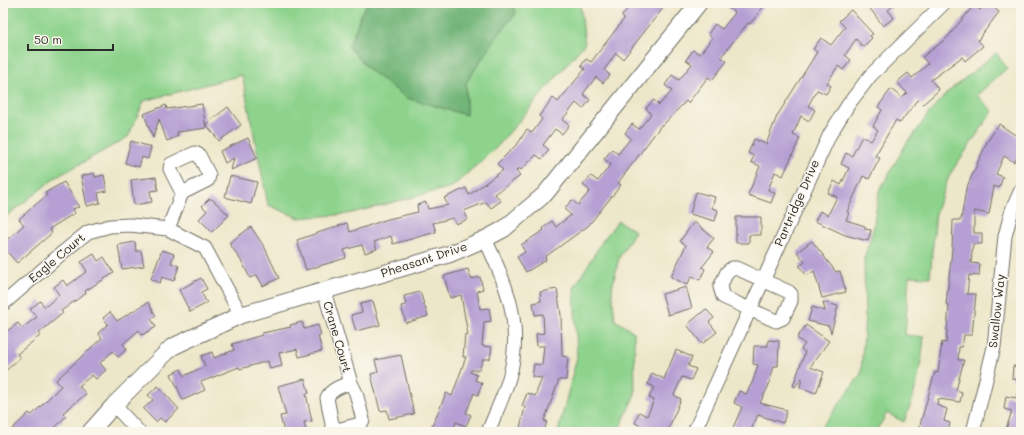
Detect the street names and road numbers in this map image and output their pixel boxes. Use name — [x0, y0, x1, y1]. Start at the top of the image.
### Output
street label: Partridge Drive — [770, 157, 822, 248]
street label: Eagle Court — [25, 229, 88, 286]
street label: Pheasant Drive — [379, 238, 469, 281]
street label: Swallow Way — [984, 273, 1008, 349]
street label: Crane Court — [320, 299, 356, 374]

